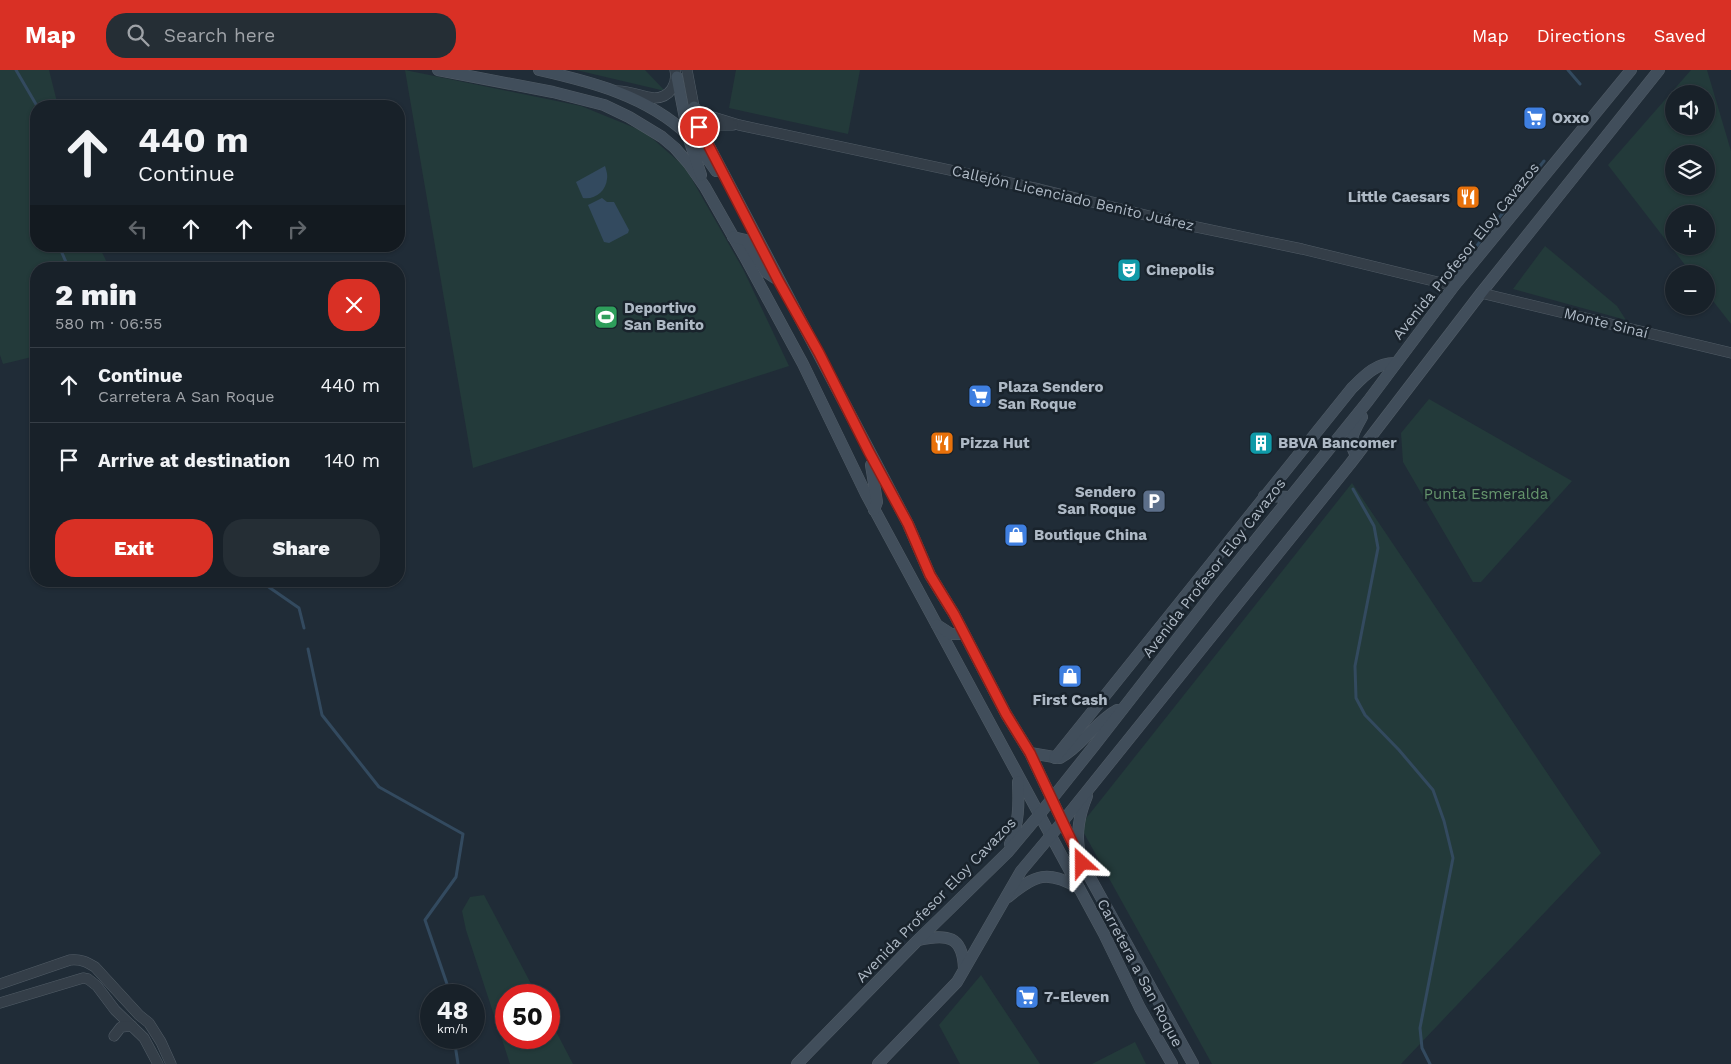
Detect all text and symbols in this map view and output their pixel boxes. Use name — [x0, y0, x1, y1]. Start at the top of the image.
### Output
search box — [106, 13, 456, 58]
text: Map — [25, 21, 76, 49]
icon: search — [124, 21, 152, 49]
text: Search here — [164, 24, 275, 47]
text: Map — [1472, 25, 1509, 46]
text: Directions — [1537, 25, 1626, 46]
text: Saved — [1654, 25, 1706, 46]
map controls — [1665, 85, 1715, 315]
button: sound — [1665, 85, 1715, 135]
supermarket icon: Oxxo — [1522, 105, 1548, 131]
pin — [678, 106, 720, 148]
place label: Oxxo — [1552, 109, 1589, 127]
icon: arrive — [685, 113, 713, 141]
text: 440 m — [138, 119, 249, 161]
icon: ahead — [55, 120, 120, 185]
button: layers — [1665, 145, 1715, 195]
street label: Avenida Profesor Eloy Cavazos — [1389, 159, 1543, 343]
text: Continue — [138, 161, 235, 186]
street label: Callejón Licenciado Benito Juárez — [950, 161, 1196, 235]
restaurant icon: Little Caesars — [1455, 184, 1481, 210]
place label: Little Caesars — [1348, 188, 1450, 206]
button: + — [1665, 205, 1715, 255]
icon: left — [124, 215, 152, 243]
icon: ahead — [177, 215, 205, 243]
icon: ahead — [230, 215, 258, 243]
icon: right — [283, 215, 311, 243]
theatre icon: Cinepolis — [1116, 257, 1142, 283]
place label: Cinepolis — [1146, 261, 1214, 279]
button: − — [1665, 265, 1715, 315]
text: 2 min — [55, 277, 137, 312]
button: close — [328, 279, 380, 331]
place label: Deportivo San Benito — [624, 299, 704, 334]
sports icon: Deportivo San Benito — [593, 304, 619, 330]
street label: Monte Sinaí — [1562, 304, 1650, 342]
text: 580 m · 06:55 — [55, 314, 162, 333]
text: Continue — [98, 364, 182, 387]
icon: ahead — [55, 371, 83, 399]
text: 440 m — [320, 374, 380, 397]
place label: Plaza Sendero San Roque — [998, 378, 1103, 413]
supermarket icon: Plaza Sendero San Roque — [967, 383, 993, 409]
text: Carretera A San Roque — [98, 387, 275, 406]
restaurant icon: Pizza Hut — [929, 430, 955, 456]
building icon: BBVA Bancomer — [1248, 430, 1274, 456]
place label: Pizza Hut — [960, 434, 1030, 452]
place label: BBVA Bancomer — [1278, 434, 1397, 452]
icon: arrive — [55, 446, 83, 474]
text: Arrive at destination — [98, 449, 290, 472]
text: 140 m — [325, 449, 380, 472]
street label: Avenida Profesor Eloy Cavazos — [1138, 475, 1290, 661]
place label: Sendero San Roque — [1058, 483, 1136, 518]
park label: Punta Esmeralda — [1424, 485, 1549, 503]
parking icon: Sendero San Roque — [1141, 488, 1167, 514]
button: Exit — [55, 519, 213, 577]
button: Share — [223, 519, 380, 577]
shop icon: Boutique China — [1003, 522, 1029, 548]
place label: Boutique China — [1034, 526, 1147, 544]
shop icon: First Cash — [1057, 663, 1083, 689]
place label: First Cash — [1033, 691, 1107, 709]
street label: Avenida Profesor Eloy Cavazos — [852, 814, 1020, 986]
position arrow — [1055, 836, 1107, 888]
street label: Carretera a San Roque — [1093, 896, 1187, 1050]
speed limit sign: 50 — [495, 984, 560, 1049]
supermarket icon: 7-Eleven — [1014, 984, 1040, 1010]
place label: 7-Eleven — [1044, 988, 1109, 1006]
text: 48 — [437, 996, 468, 1025]
text: km/h — [437, 1022, 468, 1036]

